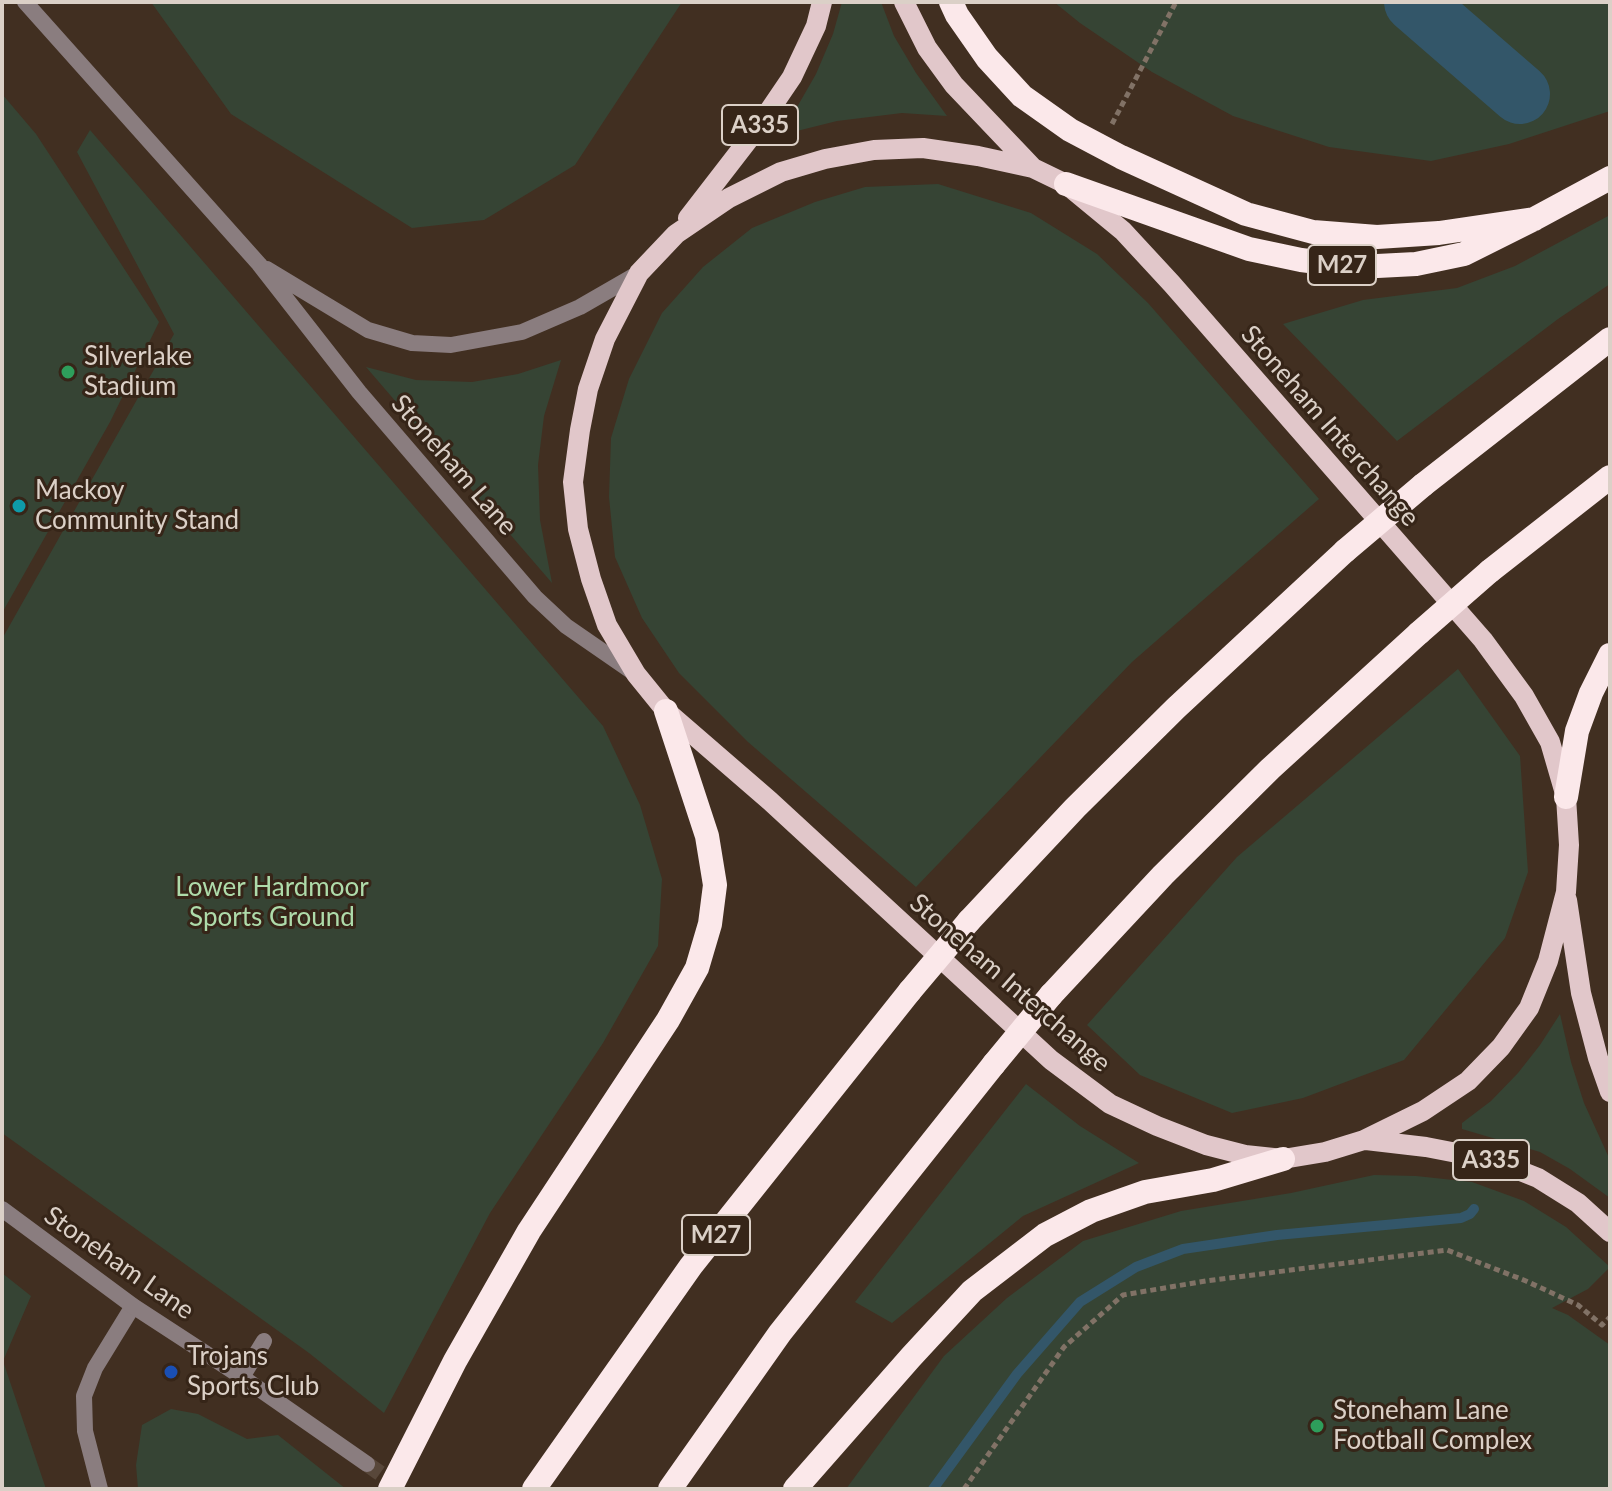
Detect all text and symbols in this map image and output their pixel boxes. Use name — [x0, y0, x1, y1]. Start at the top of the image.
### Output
road number: A335 — [722, 105, 798, 145]
road number: M27 — [1308, 245, 1376, 285]
street label: Stoneham Interchange — [1234, 319, 1426, 533]
place label: Silverlake Stadium — [84, 341, 192, 402]
marker: Silverlake Stadium — [59, 363, 77, 381]
street label: Stoneham Lane — [385, 388, 523, 542]
place label: Mackoy Community Stand — [35, 475, 239, 536]
marker: Mackoy Community Stand — [10, 497, 28, 515]
park label: Lower Hardmoor Sports Ground — [175, 872, 369, 934]
street label: Stoneham Interchange — [903, 887, 1117, 1079]
road number: A335 — [1453, 1140, 1529, 1180]
street label: Stoneham Lane — [38, 1200, 200, 1326]
road number: M27 — [682, 1215, 750, 1255]
place label: Trojans Sports Club — [187, 1341, 319, 1402]
marker: Trojans Sports Club — [162, 1363, 180, 1381]
place label: Stoneham Lane Football Complex — [1333, 1395, 1532, 1456]
marker: Stoneham Lane Football Complex — [1308, 1417, 1326, 1435]

